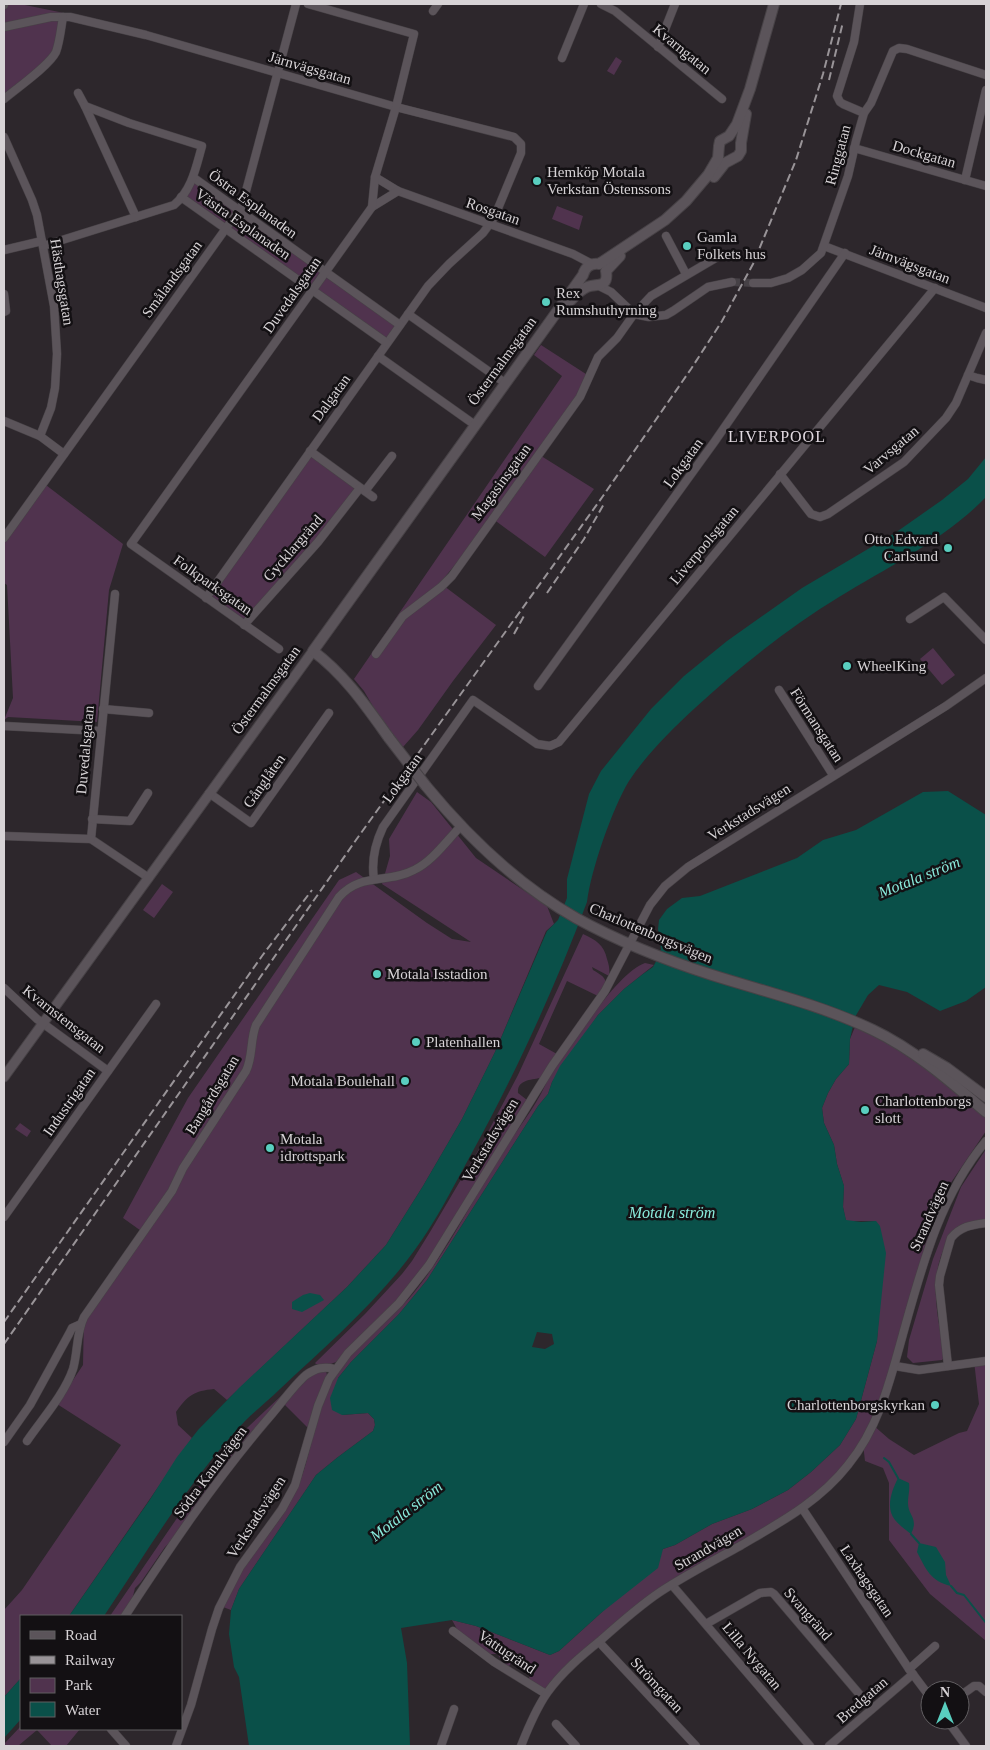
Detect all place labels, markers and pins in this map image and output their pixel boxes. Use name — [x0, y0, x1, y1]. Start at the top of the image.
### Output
place label: Hemköp Motala Verkstan Östenssons — [547, 164, 671, 197]
marker: Hemköp Motala Verkstan Östenssons — [531, 175, 543, 187]
place label: Gamla Folkets hus — [697, 229, 766, 262]
marker: Gamla Folkets hus — [681, 240, 693, 252]
place label: Rex Rumshuthyrning — [556, 285, 657, 318]
marker: Rex Rumshuthyrning — [540, 296, 552, 308]
place label: Otto Edvard Carlsund — [864, 531, 938, 564]
marker: Otto Edvard Carlsund — [942, 542, 954, 554]
place label: WheelKing — [857, 658, 927, 674]
marker: WheelKing — [841, 660, 853, 672]
place label: Motala Isstadion — [387, 966, 488, 982]
marker: Motala Isstadion — [371, 968, 383, 980]
place label: Platenhallen — [426, 1034, 501, 1050]
marker: Platenhallen — [410, 1036, 422, 1048]
place label: Motala Boulehall — [290, 1073, 395, 1089]
marker: Motala Boulehall — [399, 1075, 411, 1087]
place label: Charlottenborgs slott — [875, 1093, 972, 1126]
marker: Charlottenborgs slott — [859, 1104, 871, 1116]
place label: Motala idrottspark — [280, 1131, 345, 1164]
marker: Motala idrottspark — [264, 1142, 276, 1154]
place label: Charlottenborgskyrkan — [787, 1397, 925, 1413]
marker: Charlottenborgskyrkan — [929, 1399, 941, 1411]

